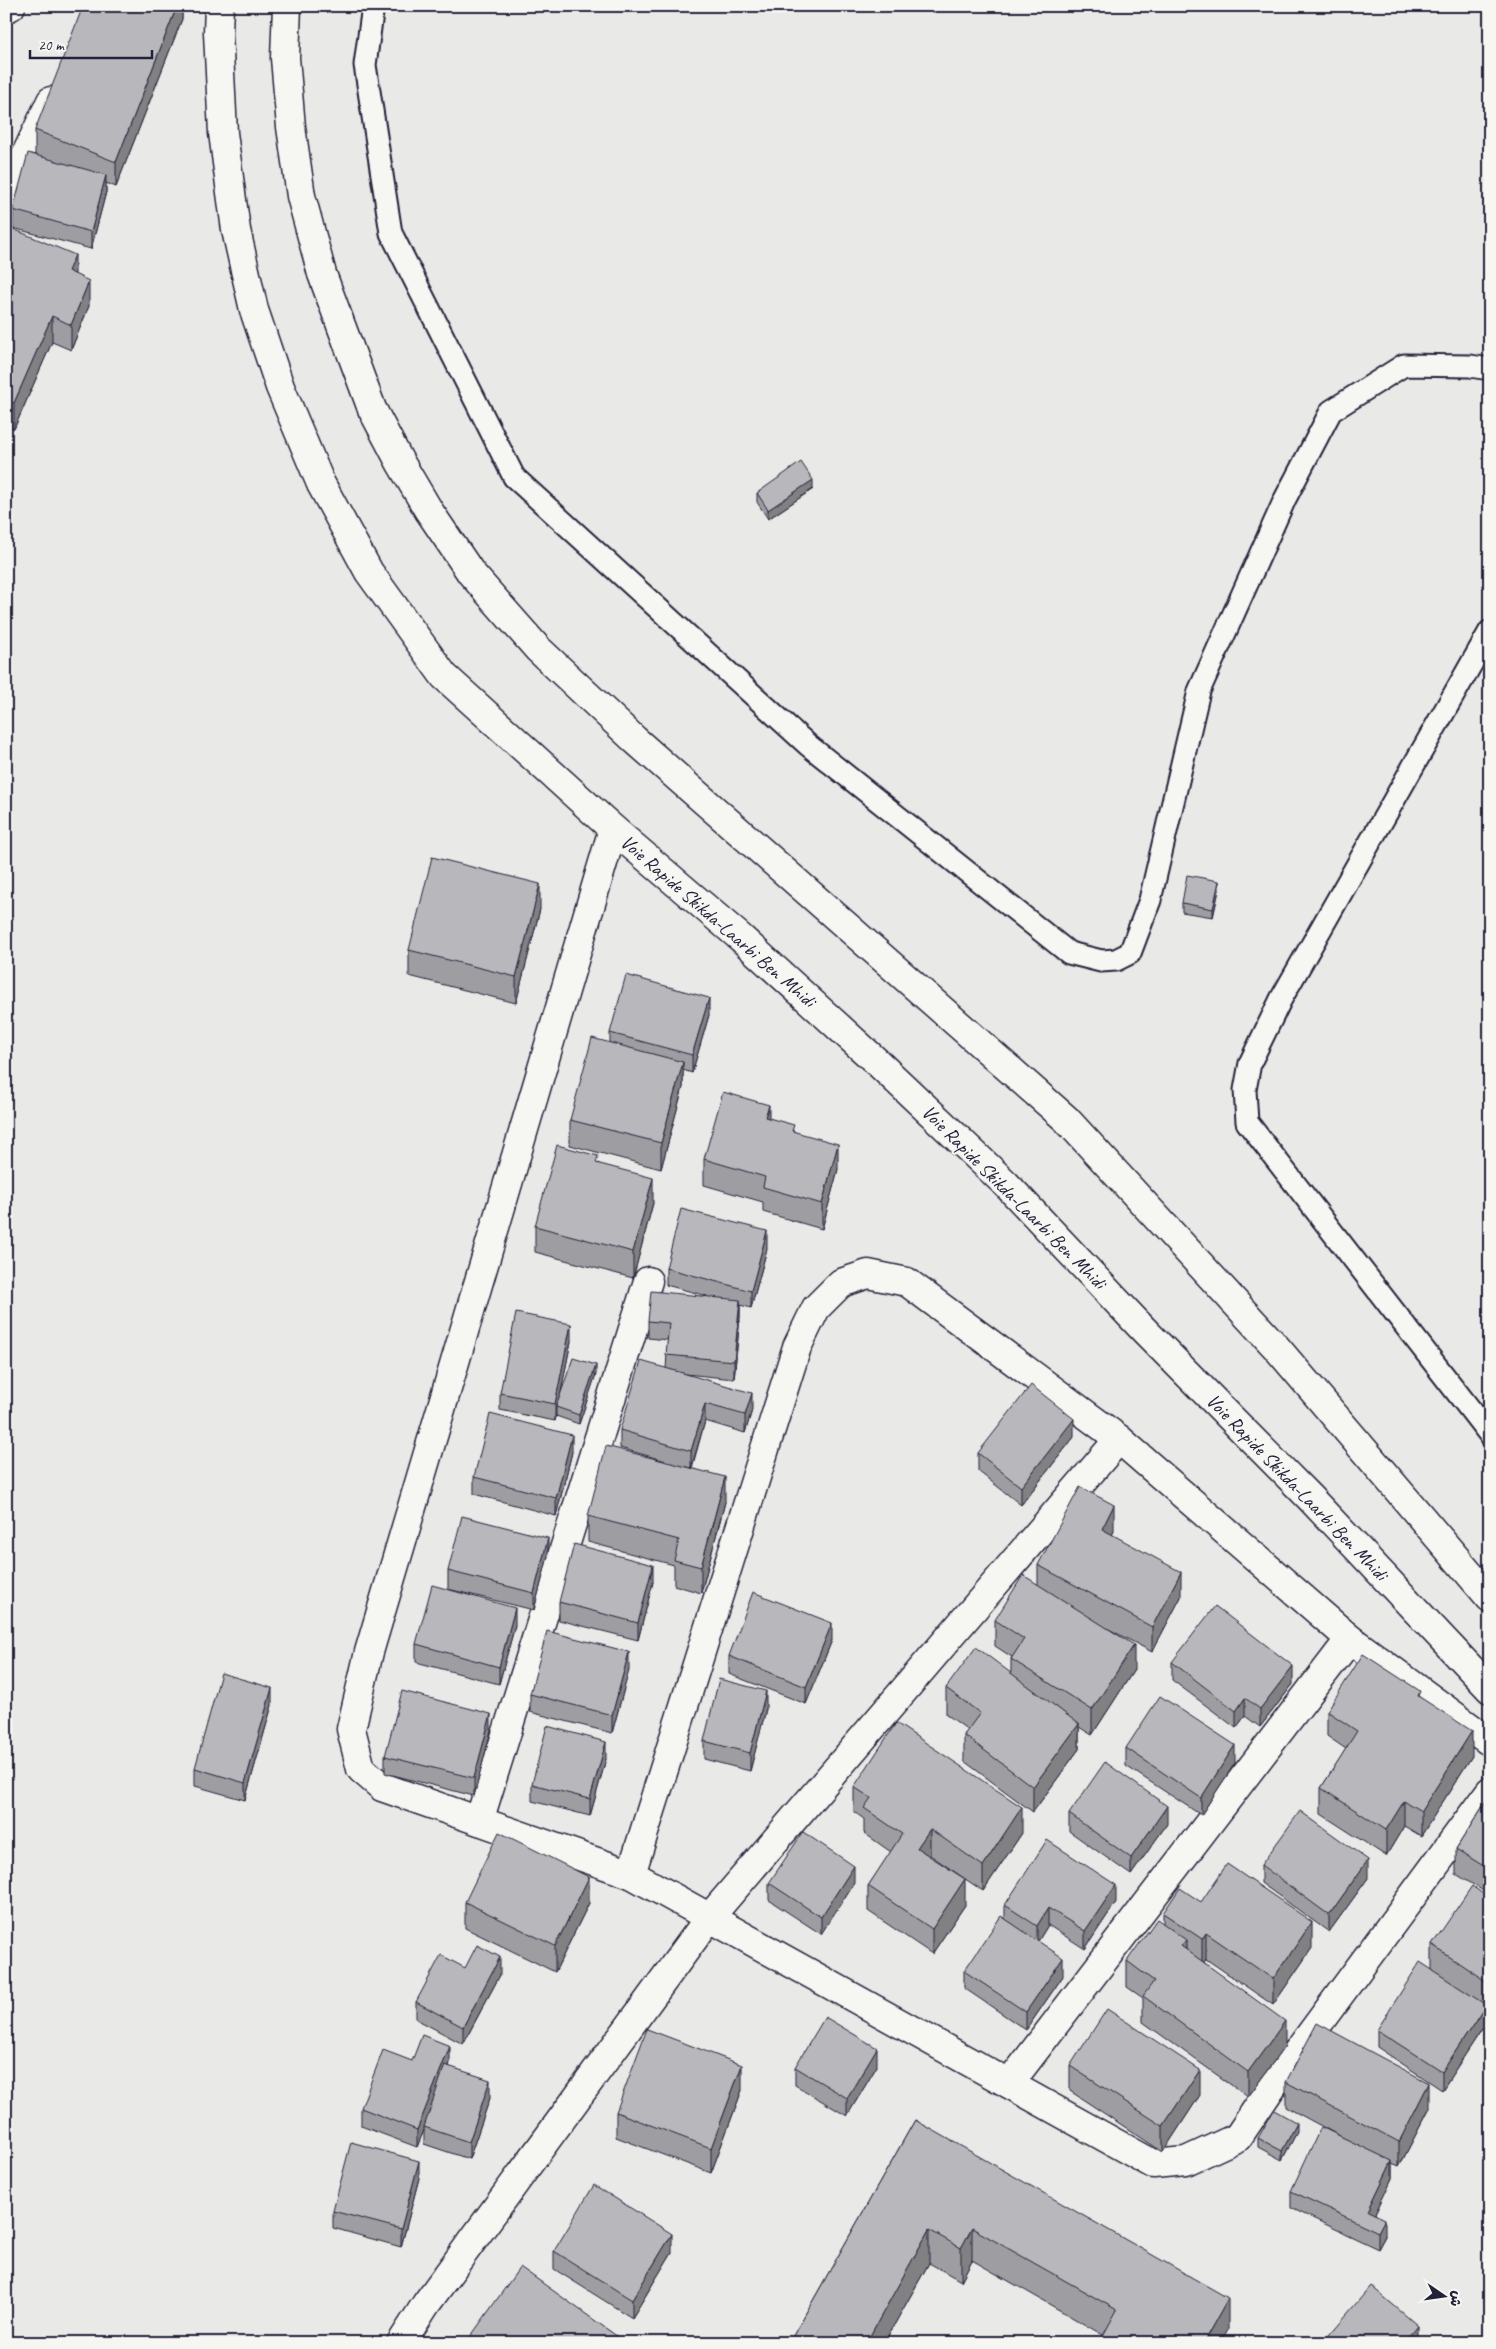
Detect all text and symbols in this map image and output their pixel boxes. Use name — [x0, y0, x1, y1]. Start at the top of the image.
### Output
scale bar — [30, 28, 152, 60]
text: 20 m — [38, 36, 65, 55]
street label: Voie Rapide Skikda-Laarbi Ben Mhidi — [615, 829, 822, 1014]
street label: Voie Rapide Skikda-Laarbi Ben Mhidi — [917, 1100, 1113, 1296]
street label: Voie Rapide Skikda-Laarbi Ben Mhidi — [1201, 1388, 1395, 1587]
north arrow — [1418, 2272, 1468, 2322]
text: ش — [1446, 2289, 1466, 2308]

